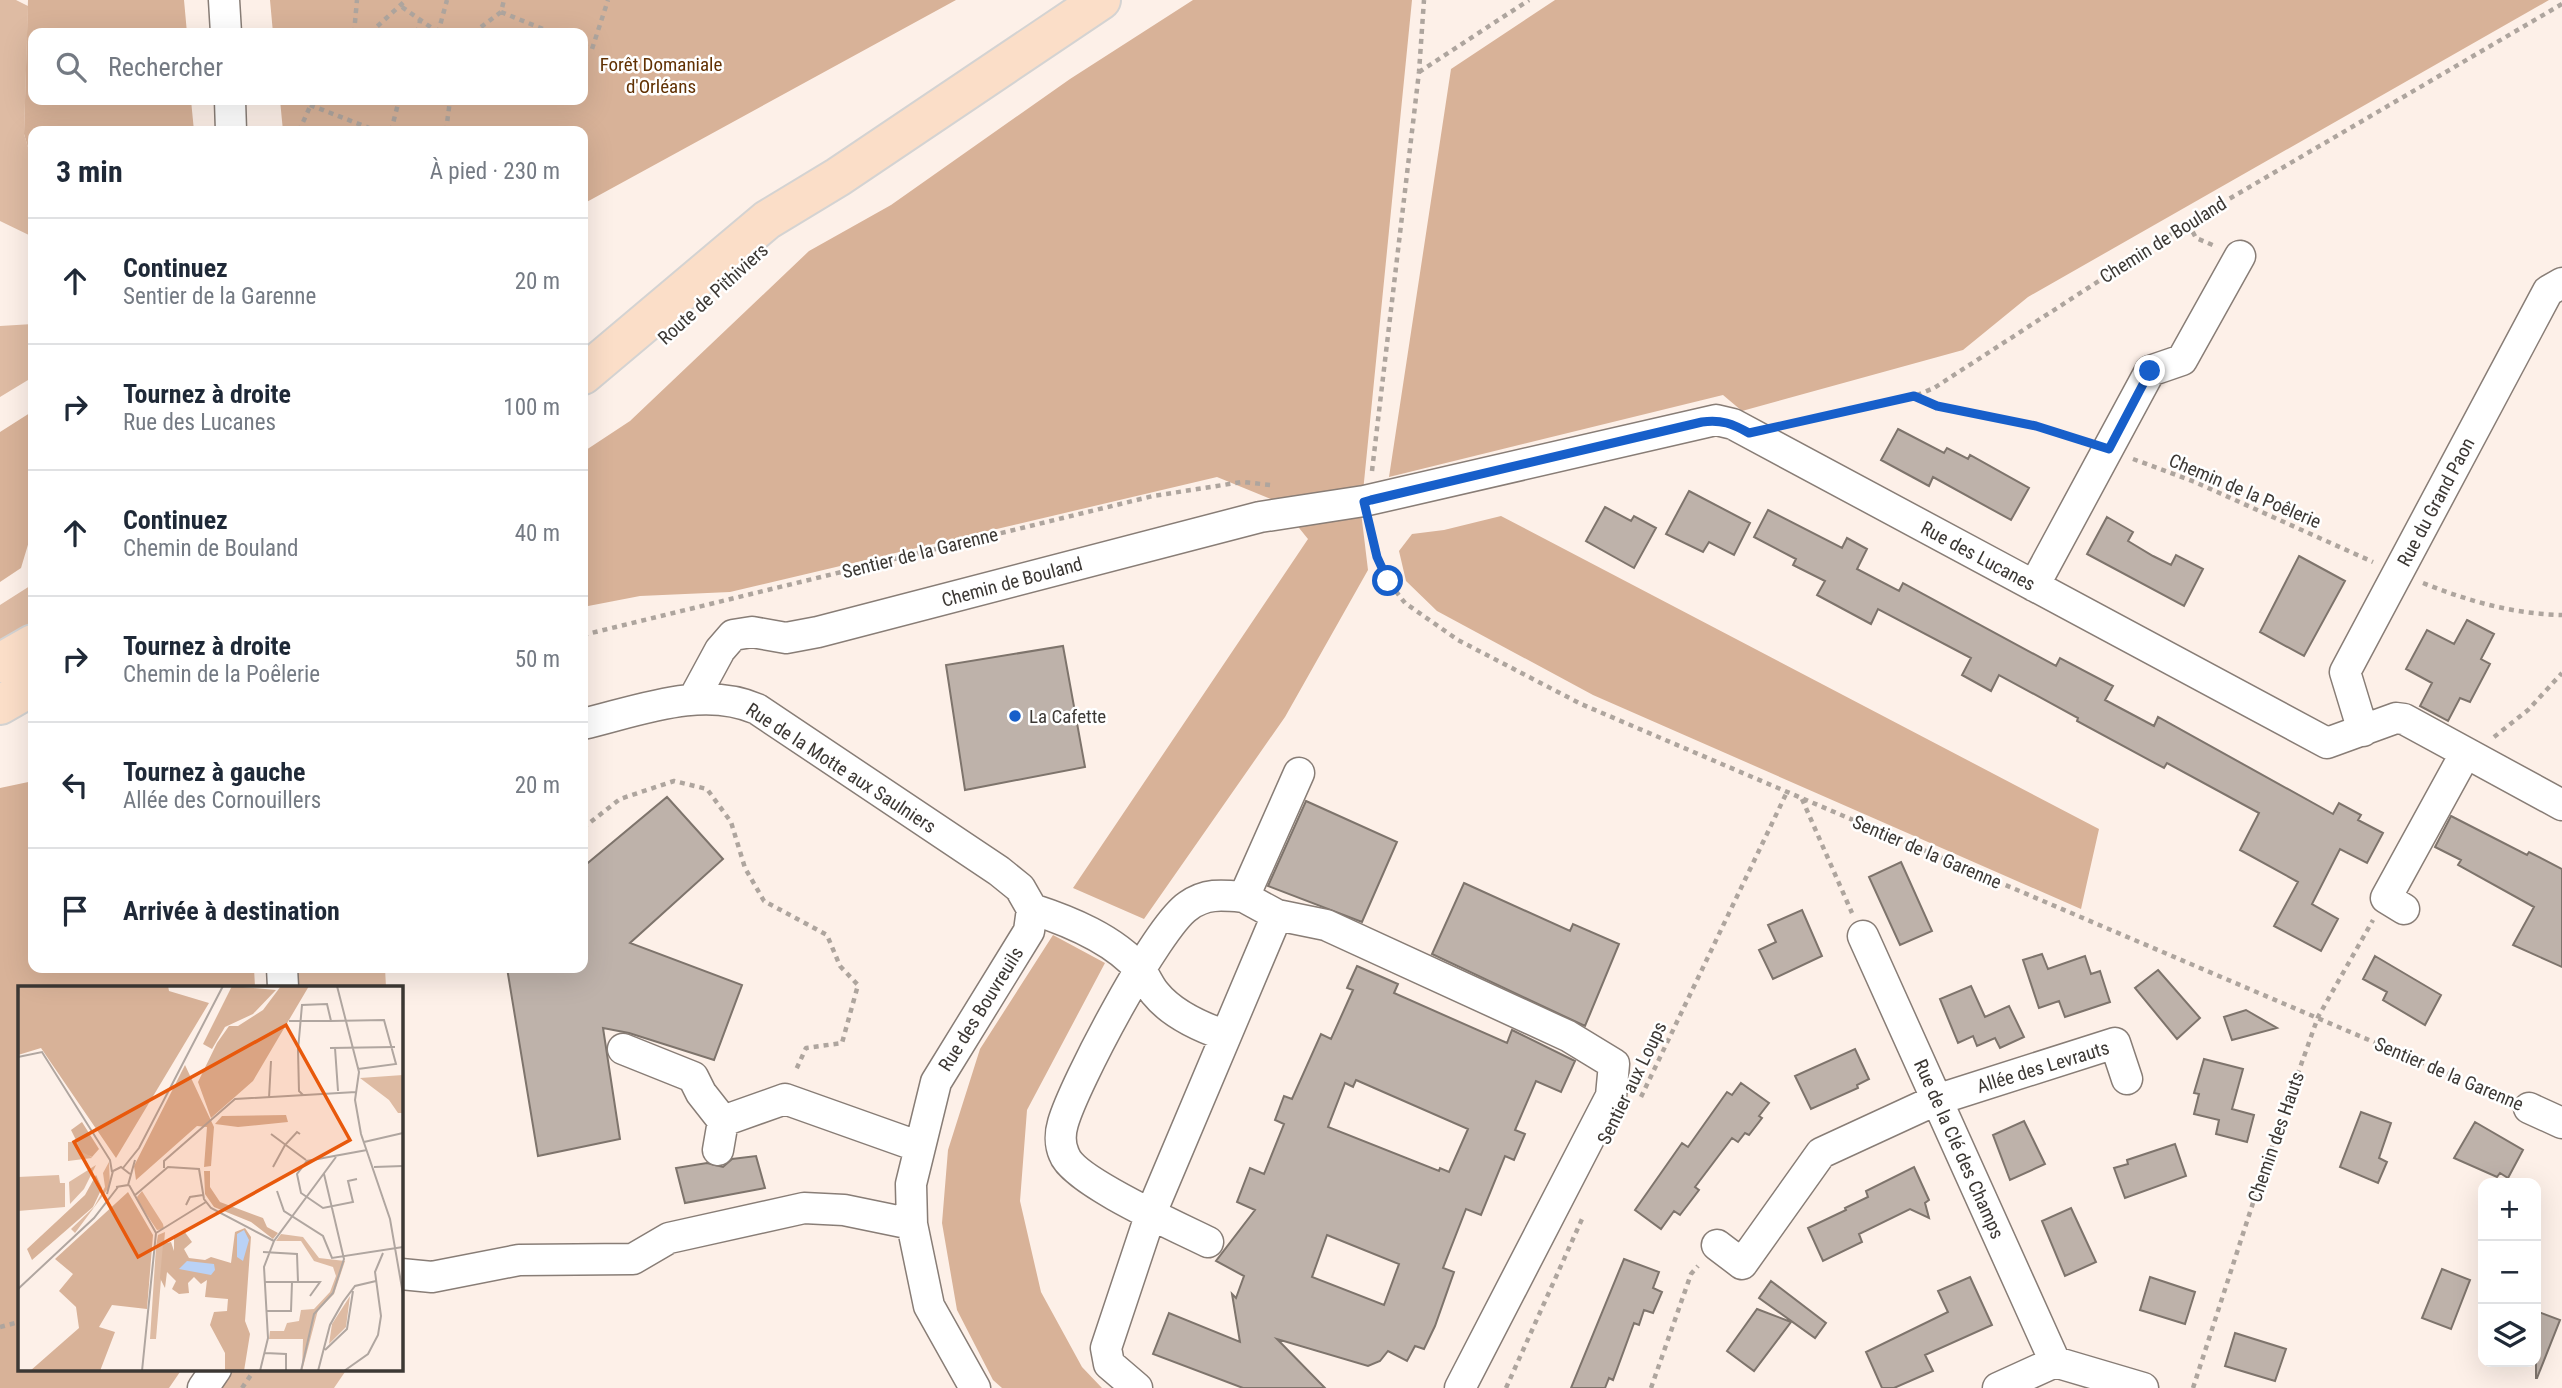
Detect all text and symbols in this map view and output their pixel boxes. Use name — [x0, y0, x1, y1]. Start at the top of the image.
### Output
search box — [28, 28, 588, 105]
icon: search — [52, 48, 90, 86]
text: Rechercher — [108, 52, 223, 82]
park label: Forêt Domaniale d'Orléans — [600, 53, 722, 98]
text: 3 min — [56, 154, 123, 189]
text: À pied · 230 m — [430, 158, 560, 185]
street label: Chemin de Bouland — [2095, 192, 2231, 288]
street label: Route de Pithiviers — [653, 239, 773, 349]
text: Continuez — [123, 253, 228, 283]
icon: ahead — [56, 262, 94, 300]
text: 20 m — [515, 268, 560, 295]
text: Sentier de la Garenne — [123, 283, 316, 310]
route end — [2134, 355, 2165, 386]
text: Tournez à droite — [123, 379, 291, 409]
icon: right — [56, 388, 94, 426]
text: 100 m — [503, 394, 560, 421]
text: Rue des Lucanes — [123, 409, 276, 436]
street label: Rue du Grand Paon — [2392, 434, 2480, 570]
street label: Chemin de la Poêlerie — [2166, 449, 2324, 533]
text: Continuez — [123, 505, 228, 535]
icon: ahead — [56, 514, 94, 552]
street label: Rue des Lucanes — [1917, 516, 2039, 596]
text: 40 m — [515, 520, 560, 547]
street label: Sentier de la Garenne — [840, 523, 1000, 583]
text: Chemin de Bouland — [123, 535, 298, 562]
street label: Chemin de Bouland — [939, 552, 1085, 612]
route start — [1372, 565, 1403, 596]
text: Tournez à droite — [123, 631, 291, 661]
icon: right — [56, 640, 94, 678]
text: 50 m — [515, 646, 560, 673]
text: Chemin de la Poêlerie — [123, 661, 320, 688]
street label: Rue de la Motte aux Saulniers — [742, 698, 940, 838]
place label: La Cafette — [1029, 705, 1106, 728]
marker: La Cafette — [1007, 708, 1023, 724]
text: Tournez à gauche — [123, 757, 305, 787]
icon: left — [56, 766, 94, 804]
text: 20 m — [515, 772, 560, 799]
text: Allée des Cornouillers — [123, 787, 321, 814]
street label: Sentier de la Garenne — [1849, 810, 2005, 894]
icon: arrive — [56, 892, 94, 930]
text: Arrivée à destination — [123, 896, 340, 926]
street label: Rue des Bouvreuils — [934, 943, 1028, 1075]
inset map — [18, 986, 402, 1370]
street label: Sentier aux Loups — [1592, 1018, 1672, 1148]
street label: Sentier de la Garenne — [2371, 1032, 2527, 1116]
street label: Allée des Levrauts — [1974, 1036, 2112, 1098]
street label: Rue de la Clé des Champs — [1909, 1056, 2009, 1242]
street label: Chemin des Hauts — [2243, 1069, 2309, 1205]
map controls — [2478, 1178, 2541, 1367]
button: + — [2478, 1178, 2541, 1241]
button: − — [2478, 1241, 2541, 1304]
button: layers — [2478, 1304, 2541, 1367]

